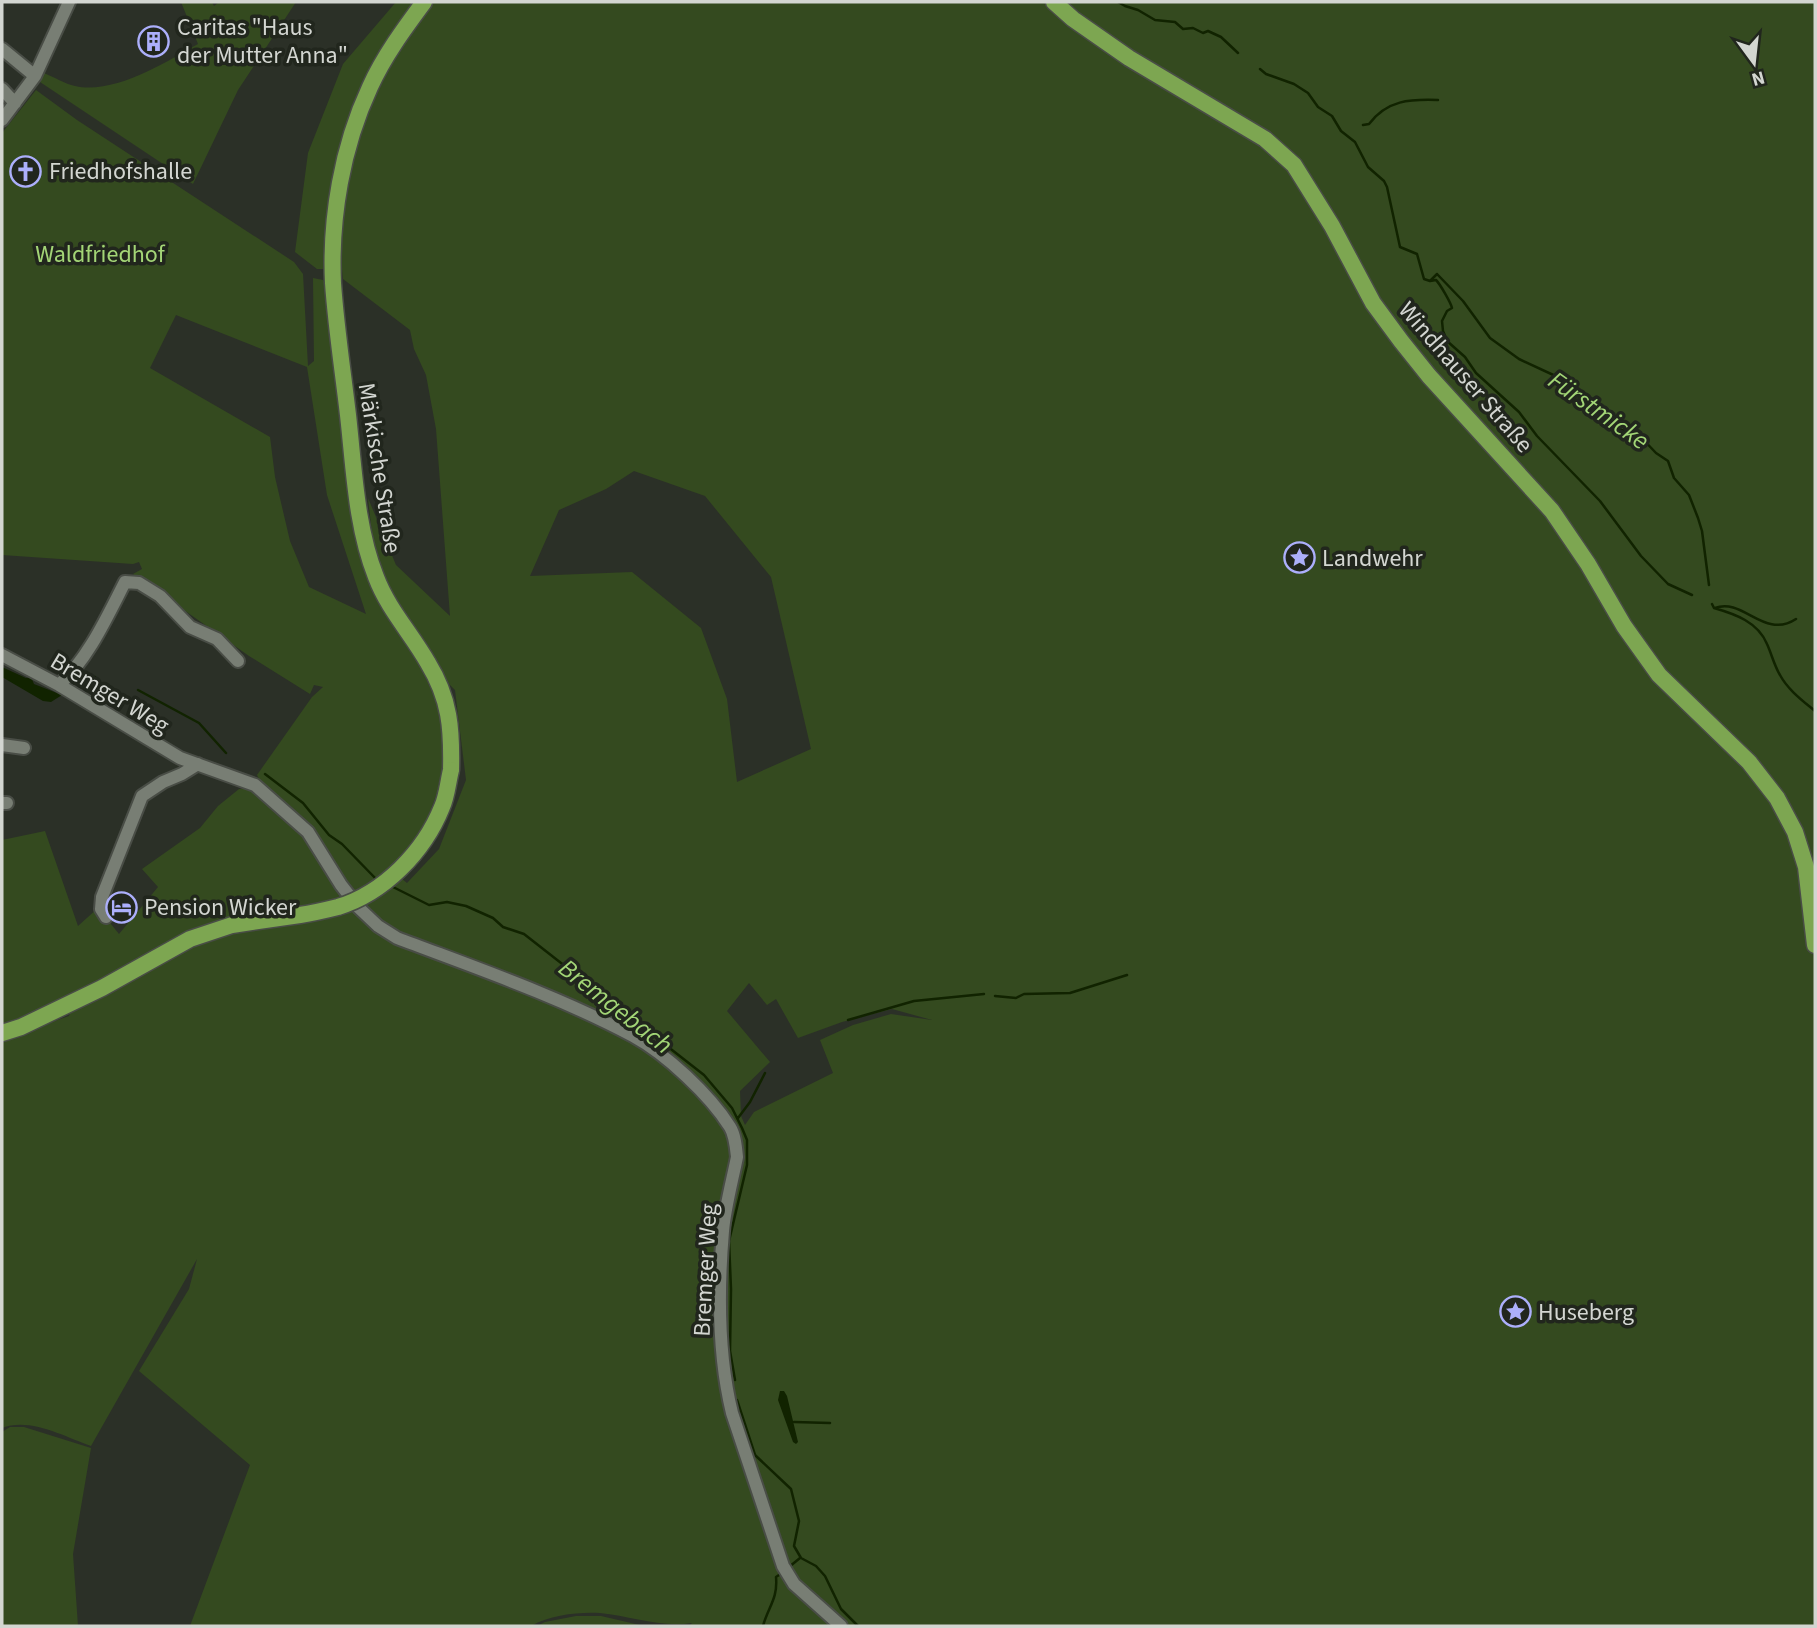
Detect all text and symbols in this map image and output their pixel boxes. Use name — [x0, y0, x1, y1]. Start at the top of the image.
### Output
place label: Caritas "Haus der Mutter Anna" — [177, 10, 348, 73]
building icon: Caritas "Haus der Mutter Anna" — [137, 24, 171, 58]
north arrow — [1719, 28, 1789, 98]
text: N — [1748, 63, 1768, 93]
church icon: Friedhofshalle — [9, 154, 43, 188]
place label: Friedhofshalle — [49, 154, 192, 189]
park label: Waldfriedhof — [35, 237, 166, 272]
street label: Windhauser Straße — [1390, 294, 1541, 461]
water label: Fürstmicke — [1541, 362, 1657, 459]
street label: Märkische Straße — [349, 380, 410, 556]
place icon: Landwehr — [1282, 541, 1316, 575]
place label: Landwehr — [1322, 541, 1423, 576]
street label: Bremger Weg — [44, 644, 176, 743]
hotel icon: Pension Wicker — [104, 890, 138, 924]
place label: Pension Wicker — [144, 890, 297, 925]
water label: Bremgebach — [551, 950, 681, 1063]
street label: Bremger Weg — [685, 1202, 726, 1338]
place icon: Huseberg — [1498, 1295, 1532, 1329]
place label: Huseberg — [1538, 1295, 1634, 1330]

